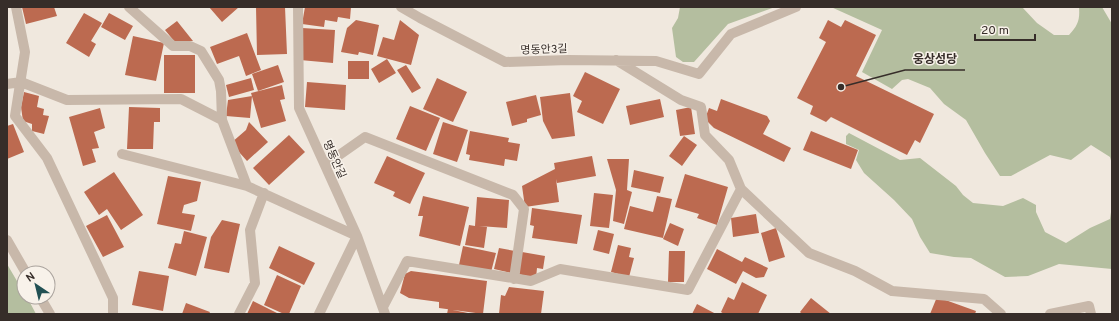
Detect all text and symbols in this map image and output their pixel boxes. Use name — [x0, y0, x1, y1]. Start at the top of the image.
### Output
scale bar — [975, 16, 1035, 42]
text: 20 m — [981, 23, 1009, 39]
street label: 명동안3길 — [520, 42, 568, 58]
callout: 웅상성당 — [905, 46, 965, 70]
text: 웅상성당 — [913, 52, 957, 68]
street label: 명동안길 — [319, 138, 349, 181]
north arrow — [16, 265, 56, 305]
text: N — [24, 270, 38, 286]

